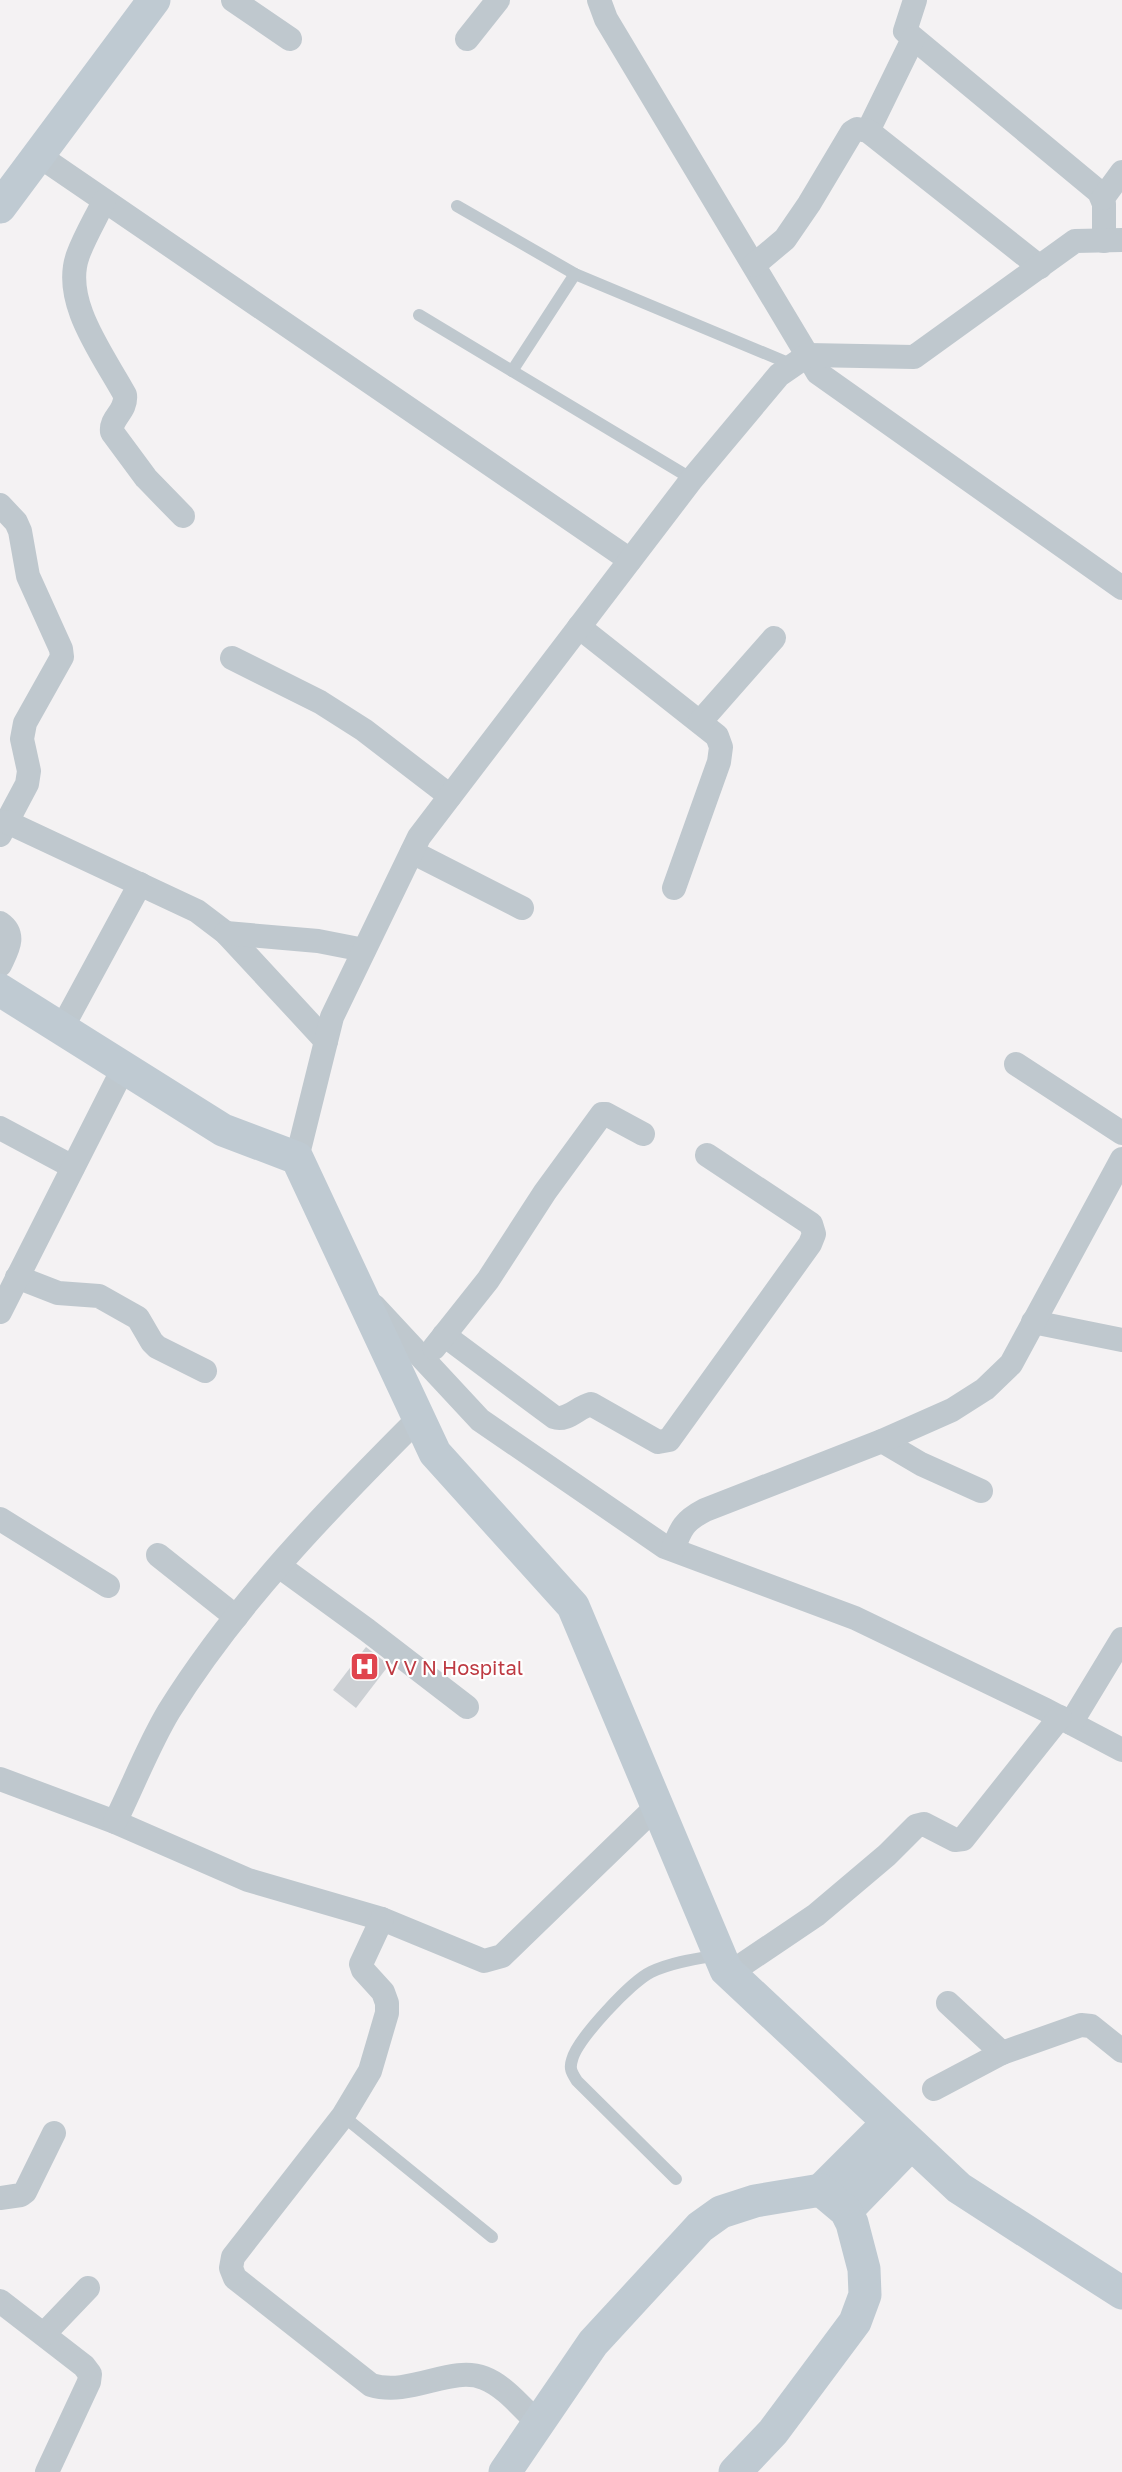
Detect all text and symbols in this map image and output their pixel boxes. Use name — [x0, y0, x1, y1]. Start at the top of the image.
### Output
hospital icon: V V N Hospital — [348, 1651, 380, 1683]
place label: V V N Hospital — [385, 1655, 523, 1679]

